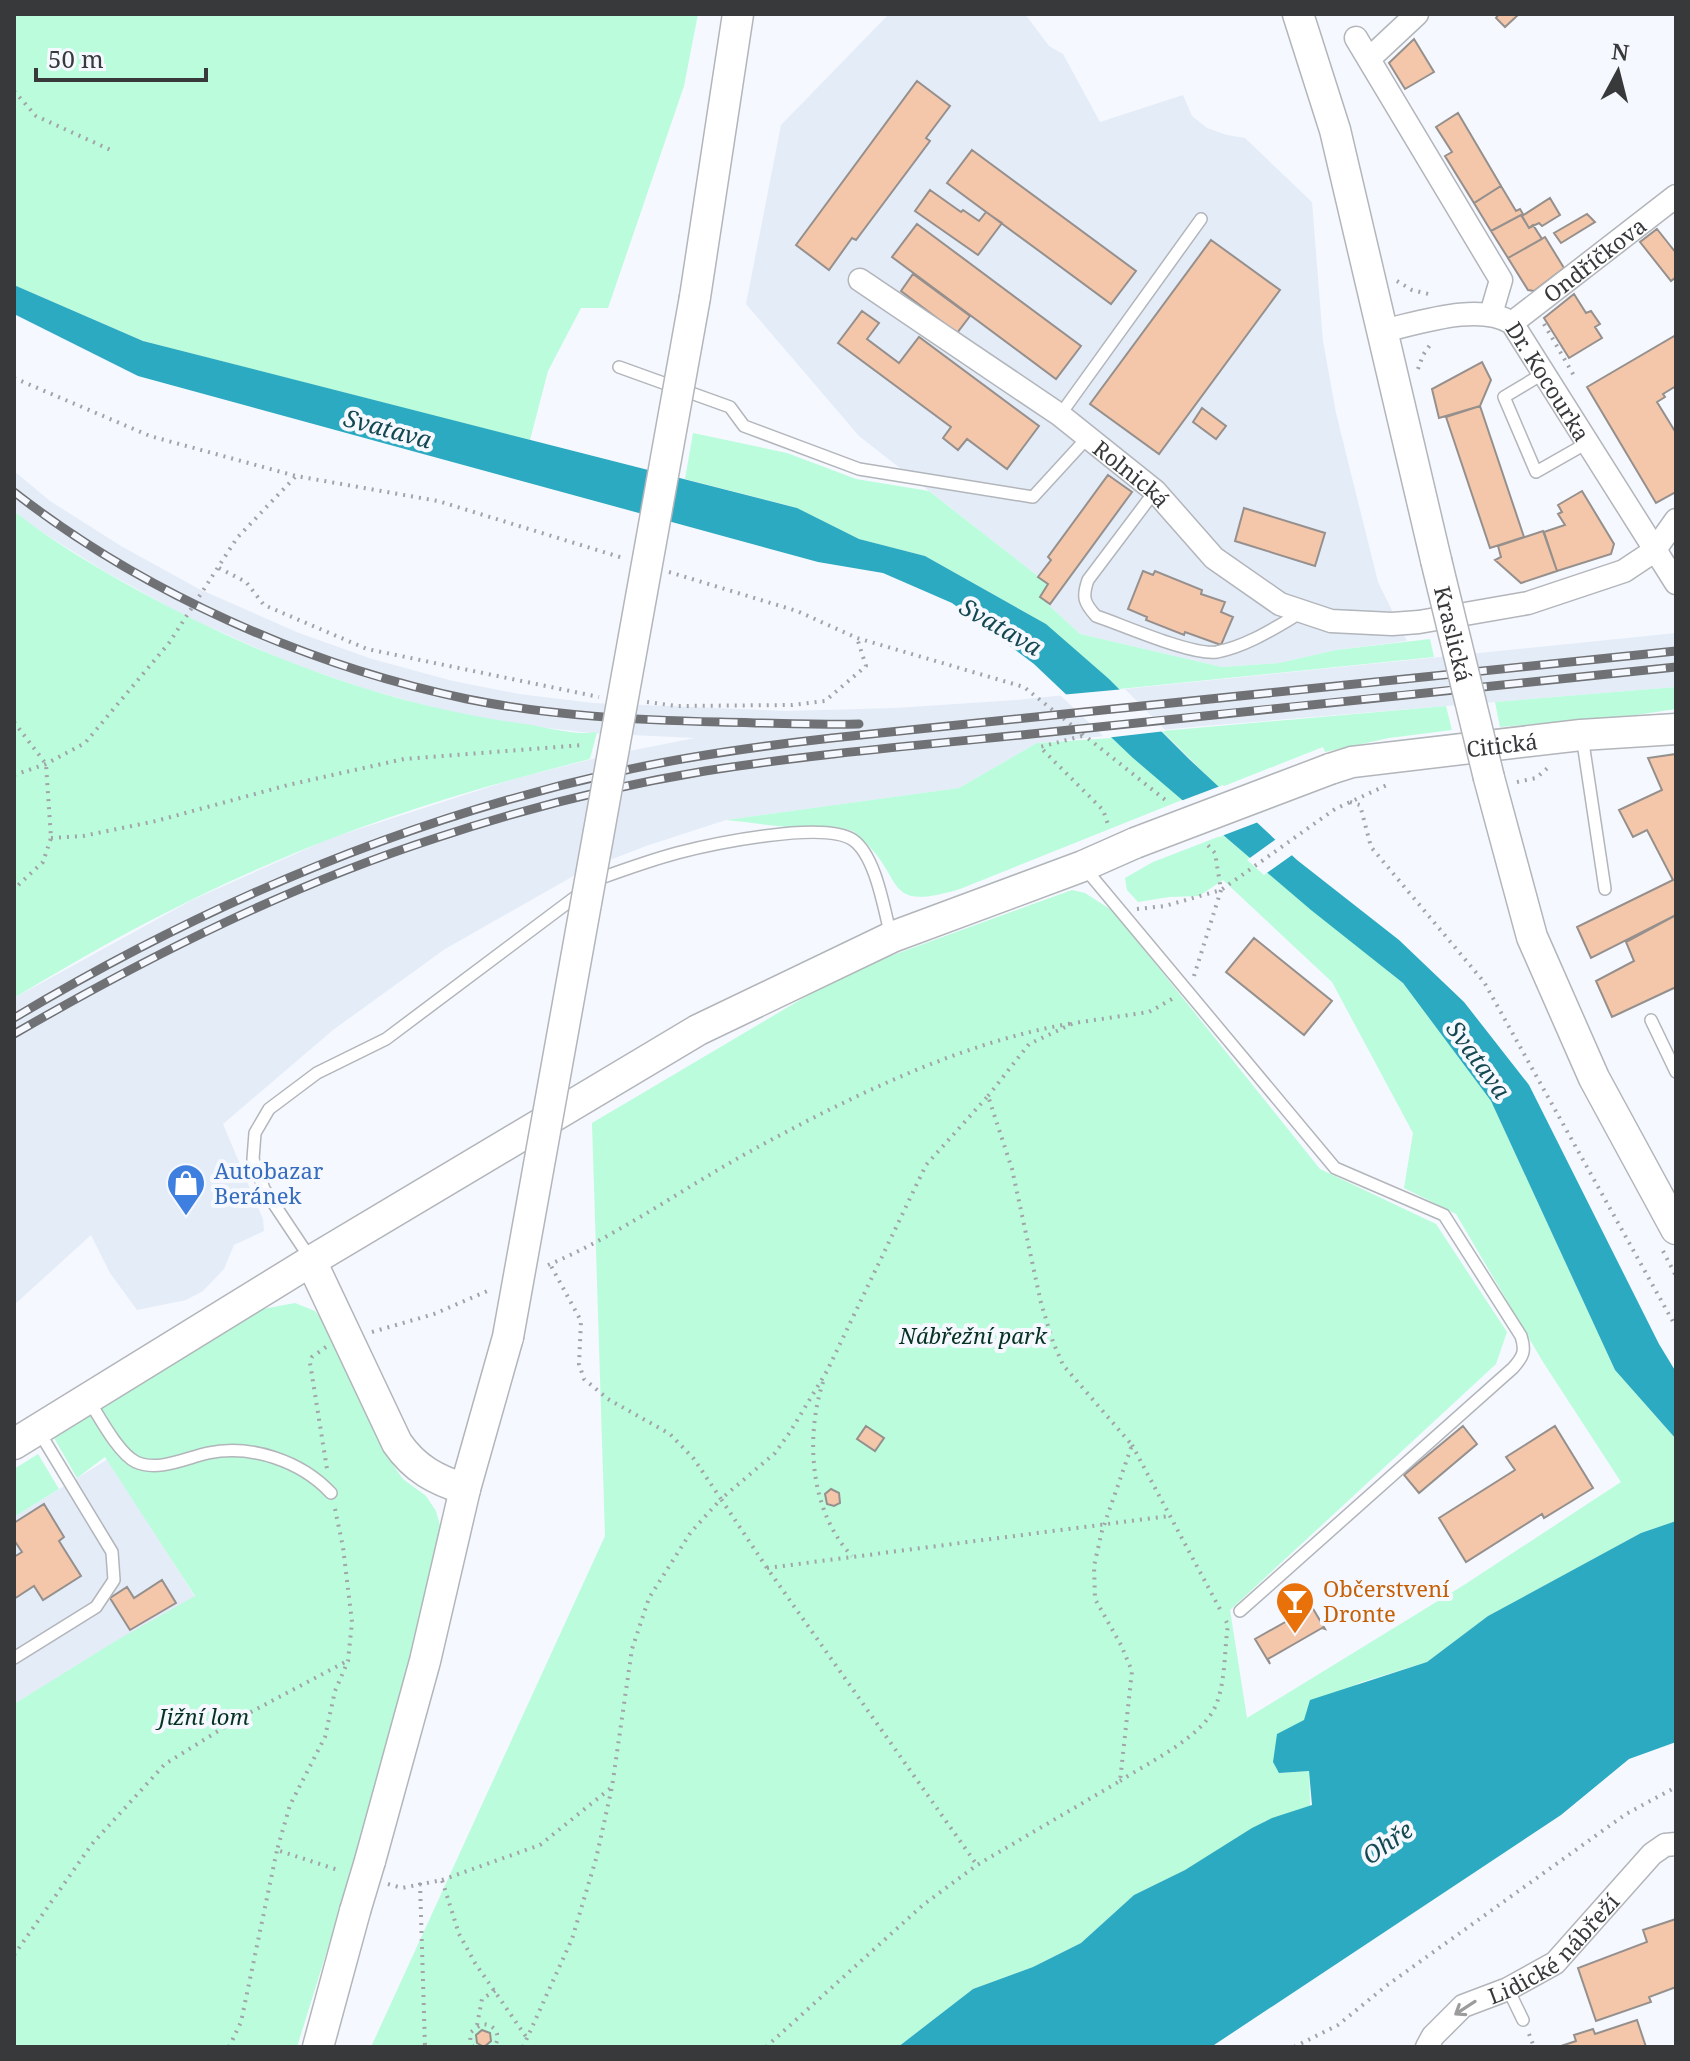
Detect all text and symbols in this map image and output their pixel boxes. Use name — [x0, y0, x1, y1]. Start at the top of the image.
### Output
scale bar — [36, 32, 206, 82]
north arrow — [1578, 32, 1658, 112]
text: N — [1610, 35, 1631, 67]
text: 50 m — [48, 42, 104, 75]
street label: Ondříčkova — [1537, 210, 1652, 309]
street label: Dr. Kocourka — [1500, 316, 1597, 446]
water label: Svatava — [341, 400, 436, 456]
street label: Rolnická — [1087, 433, 1177, 513]
street label: Kraslická — [1428, 583, 1480, 685]
water label: Svatava — [954, 589, 1048, 663]
street label: Citická — [1465, 725, 1539, 763]
water label: Svatava — [1439, 1013, 1519, 1105]
place label: Autobazar Beránek — [214, 1155, 324, 1210]
shop icon: Autobazar Beránek — [165, 1162, 207, 1217]
park label: Nábřežní park — [898, 1320, 1048, 1350]
place label: Občerstvení Dronte — [1323, 1573, 1449, 1628]
bar icon: Občerstvení Dronte — [1274, 1580, 1316, 1635]
park label: Jižní lom — [155, 1701, 249, 1731]
water label: Ohře — [1355, 1813, 1419, 1871]
street label: Lidické nábřeží — [1484, 1887, 1625, 2010]
one-way arrow — [1454, 2000, 1476, 2017]

